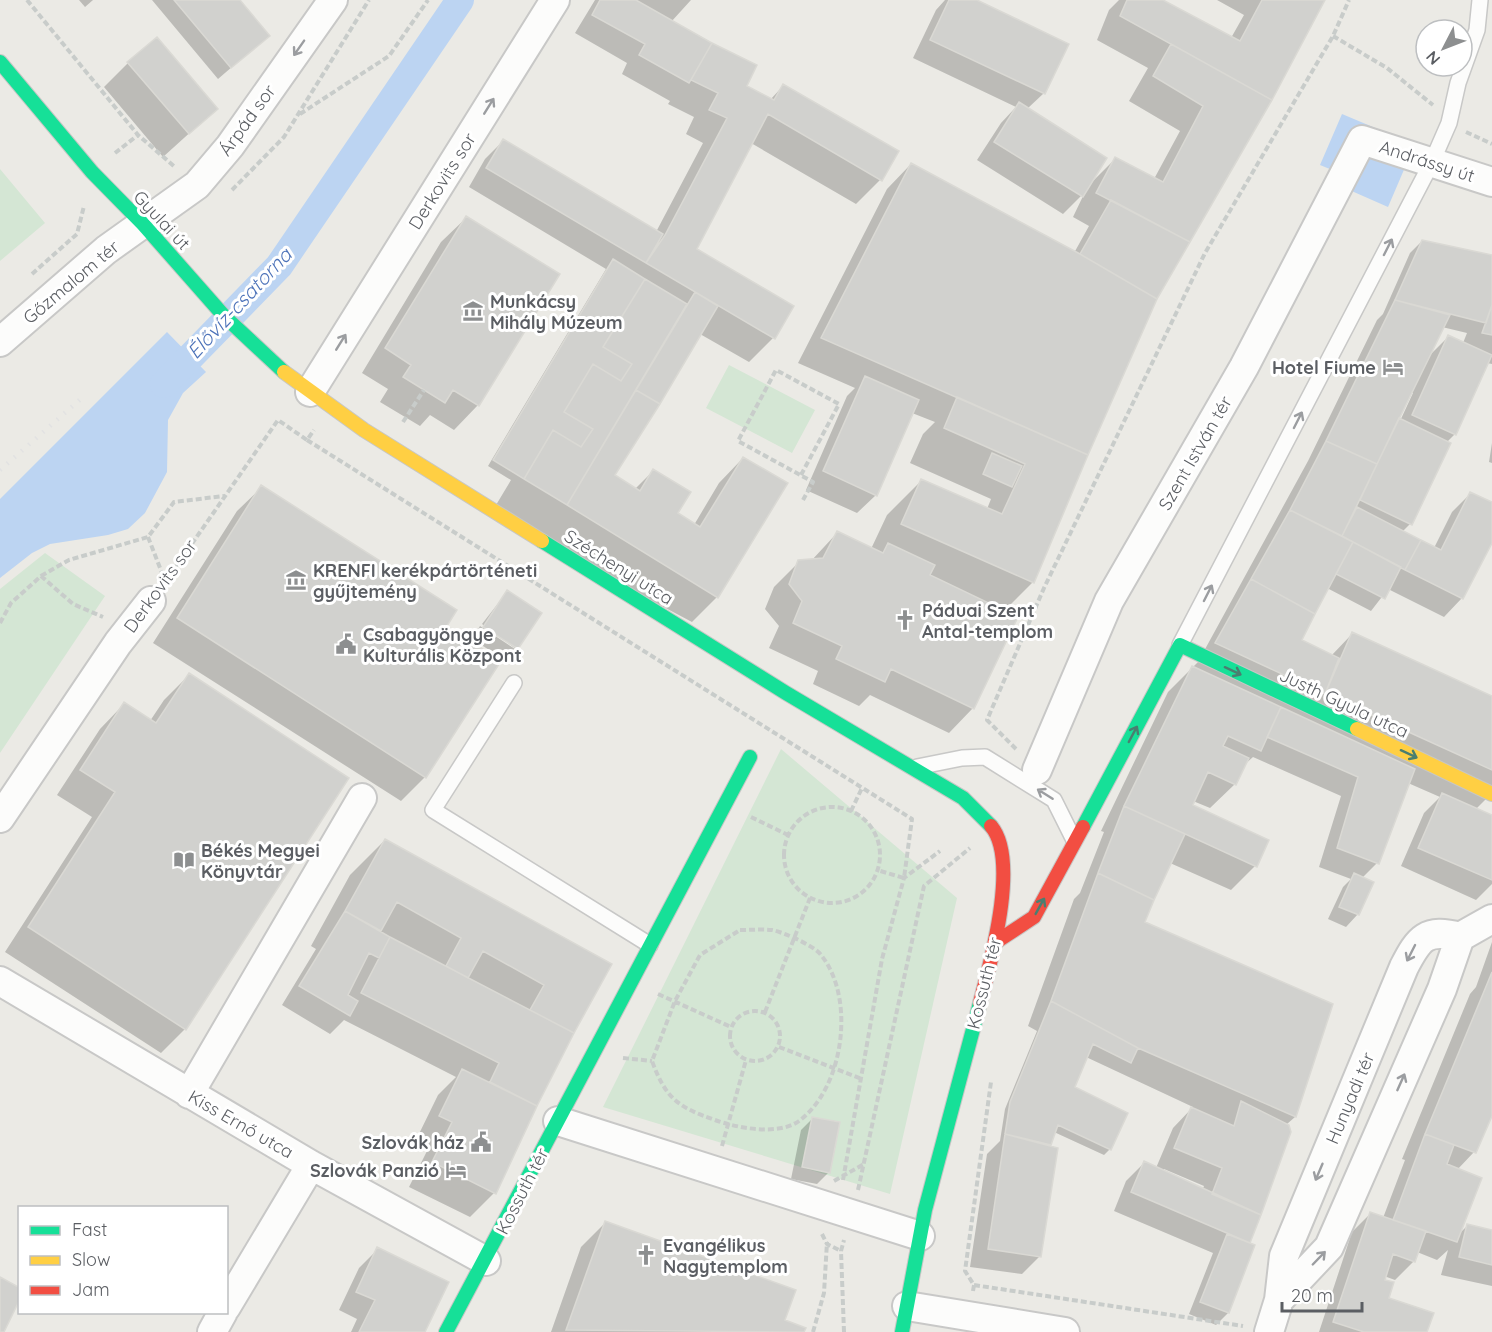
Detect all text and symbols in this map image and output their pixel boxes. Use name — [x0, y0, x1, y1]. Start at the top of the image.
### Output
north arrow — [1414, 18, 1474, 78]
one-way arrow — [293, 39, 305, 55]
text: N — [1421, 47, 1444, 69]
street label: Árpád sor — [213, 80, 281, 160]
one-way arrow — [483, 98, 495, 114]
street label: Derkovits sor — [403, 128, 481, 234]
street label: Andrássy út — [1376, 135, 1478, 187]
street label: Gyulai út — [129, 185, 195, 255]
street label: Gőzmalom tér — [18, 235, 124, 329]
one-way arrow — [1383, 239, 1394, 257]
water label: Élővíz-csatorna — [181, 241, 298, 364]
place label: Munkácsy Mihály Múzeum — [490, 290, 623, 334]
museum icon: Munkácsy Mihály Múzeum — [461, 299, 485, 323]
one-way arrow — [335, 334, 347, 351]
hotel icon: Hotel Fiume — [1381, 355, 1405, 379]
place label: Hotel Fiume — [1272, 356, 1376, 379]
street label: Szent István tér — [1153, 392, 1237, 514]
one-way arrow — [1293, 412, 1304, 430]
street label: Széchenyi utca — [560, 524, 678, 610]
street label: Derkovits sor — [118, 535, 202, 637]
place label: KRENFI kerékpártörténeti gyűjtemény — [313, 559, 537, 603]
museum icon: KRENFI kerékpártörténeti gyűjtemény — [284, 568, 308, 592]
one-way arrow — [1203, 585, 1214, 603]
place label: Páduai Szent Antal-templom — [922, 599, 1053, 643]
church icon: Páduai Szent Antal-templom — [893, 608, 917, 632]
place label: Csabagyöngye Kulturális Központ — [363, 623, 522, 667]
public building icon: Csabagyöngye Kulturális Központ — [334, 632, 358, 656]
street label: Justh Gyula utca — [1276, 663, 1412, 743]
one-way arrow — [1223, 665, 1241, 677]
one-way arrow — [1128, 726, 1139, 744]
one-way arrow — [1399, 749, 1417, 761]
one-way arrow — [1037, 788, 1054, 800]
place label: Békés Megyei Könyvtár — [201, 839, 320, 883]
library icon: Békés Megyei Könyvtár — [172, 848, 196, 872]
one-way arrow — [1034, 898, 1046, 915]
street label: Kossuth tér — [961, 934, 1007, 1031]
one-way arrow — [1405, 944, 1416, 962]
street label: Hunyadi tér — [1320, 1049, 1380, 1147]
one-way arrow — [1396, 1073, 1408, 1091]
street label: Kiss Ernő utca — [184, 1085, 298, 1163]
public building icon: Szlovák ház — [469, 1130, 493, 1154]
place label: Szlovák ház — [361, 1131, 464, 1154]
street label: Kossuth tér — [490, 1144, 554, 1238]
hotel icon: Szlovák Panzió — [444, 1158, 468, 1182]
place label: Szlovák Panzió — [310, 1159, 439, 1182]
one-way arrow — [1313, 1162, 1324, 1181]
legend — [18, 1206, 228, 1314]
text: Fast — [72, 1218, 107, 1241]
place label: Evangélikus Nagytemplom — [663, 1234, 788, 1278]
church icon: Evangélikus Nagytemplom — [634, 1243, 658, 1267]
text: Slow — [72, 1248, 110, 1271]
one-way arrow — [1312, 1250, 1326, 1265]
scale bar — [1282, 1275, 1362, 1313]
text: Jam — [72, 1278, 110, 1301]
text: 20 m — [1291, 1284, 1333, 1307]

